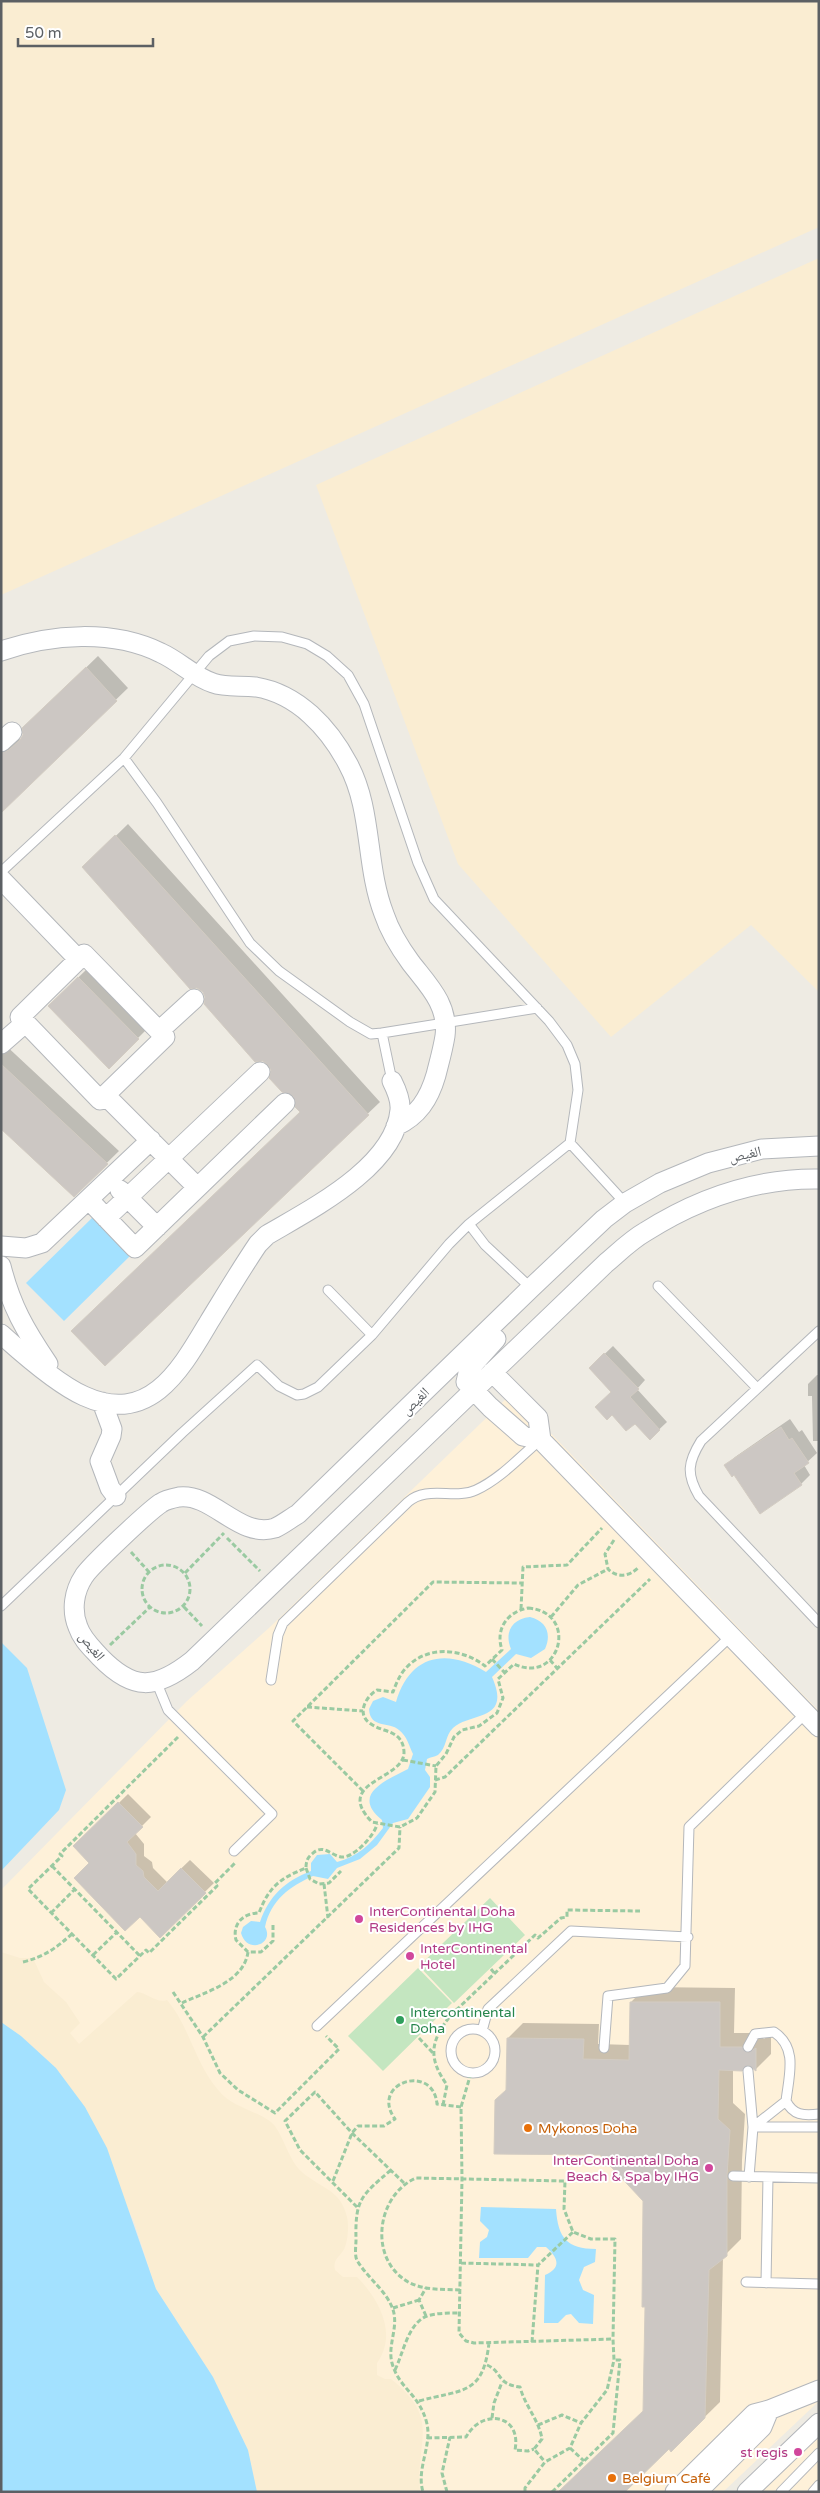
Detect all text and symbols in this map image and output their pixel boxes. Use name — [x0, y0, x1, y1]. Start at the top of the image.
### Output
scale bar — [18, 15, 152, 47]
text: 50 m — [25, 24, 62, 42]
street label: الغيص — [727, 1143, 763, 1166]
street label: الغيص — [398, 1384, 433, 1419]
street label: الغيص — [75, 1628, 108, 1664]
place label: InterContinental Doha Residences by IHG — [369, 1903, 515, 1936]
marker: InterContinental Doha Residences by IHG — [353, 1913, 365, 1925]
place label: InterContinental Hotel — [420, 1940, 527, 1973]
marker: InterContinental Hotel — [404, 1950, 416, 1962]
place label: Intercontinental Doha — [410, 2004, 515, 2037]
marker: Intercontinental Doha — [394, 2014, 406, 2026]
place label: Mykonos Doha — [538, 2120, 637, 2137]
marker: Mykonos Doha — [522, 2122, 534, 2134]
place label: InterContinental Doha Beach & Spa by IHG — [553, 2152, 699, 2185]
marker: InterContinental Doha Beach & Spa by IHG — [703, 2162, 715, 2174]
place label: st regis — [740, 2444, 788, 2461]
marker: st regis — [792, 2446, 804, 2458]
place label: Belgium Café — [622, 2470, 711, 2487]
marker: Belgium Café — [606, 2472, 618, 2484]

